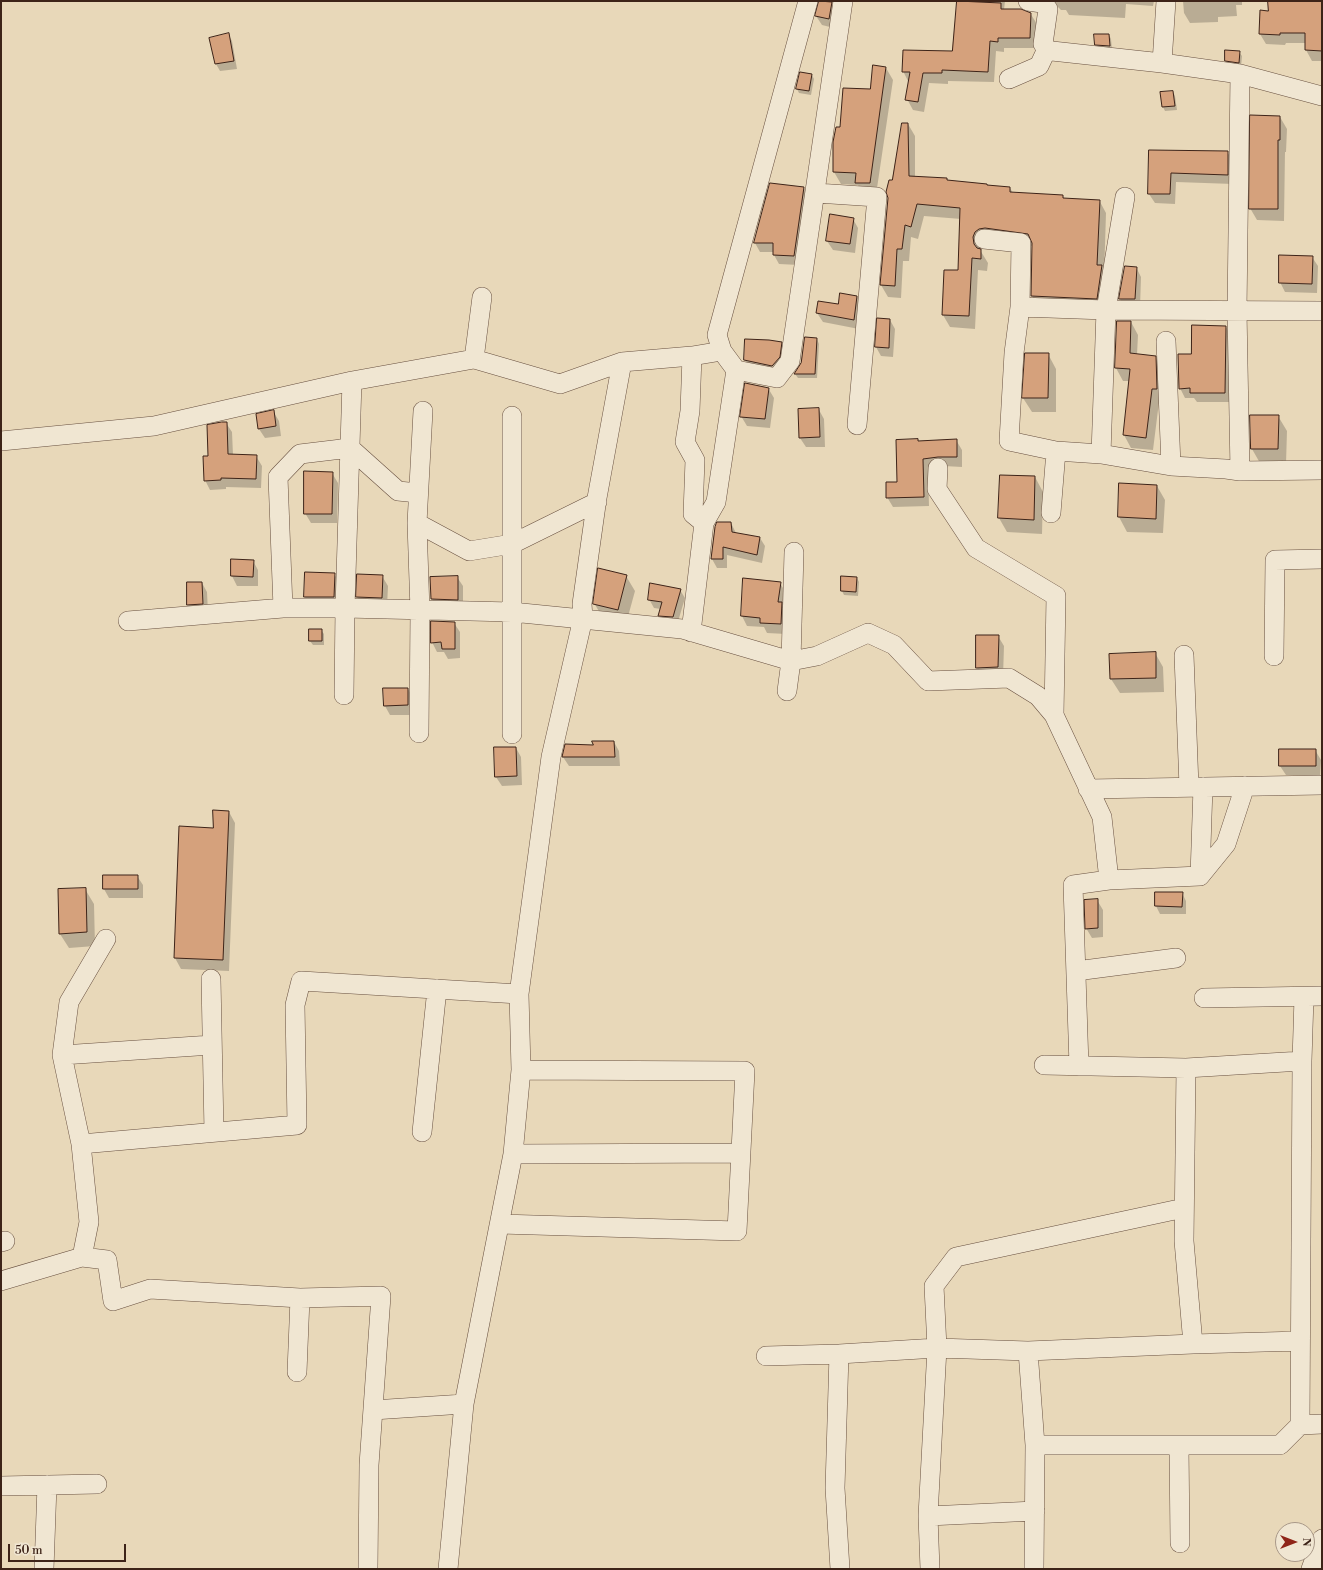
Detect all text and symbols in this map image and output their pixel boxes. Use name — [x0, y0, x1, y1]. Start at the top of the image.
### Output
north arrow — [1275, 1522, 1315, 1562]
scale bar — [10, 1536, 128, 1562]
text: N — [1299, 1538, 1313, 1546]
text: 50 m — [15, 1543, 43, 1558]

